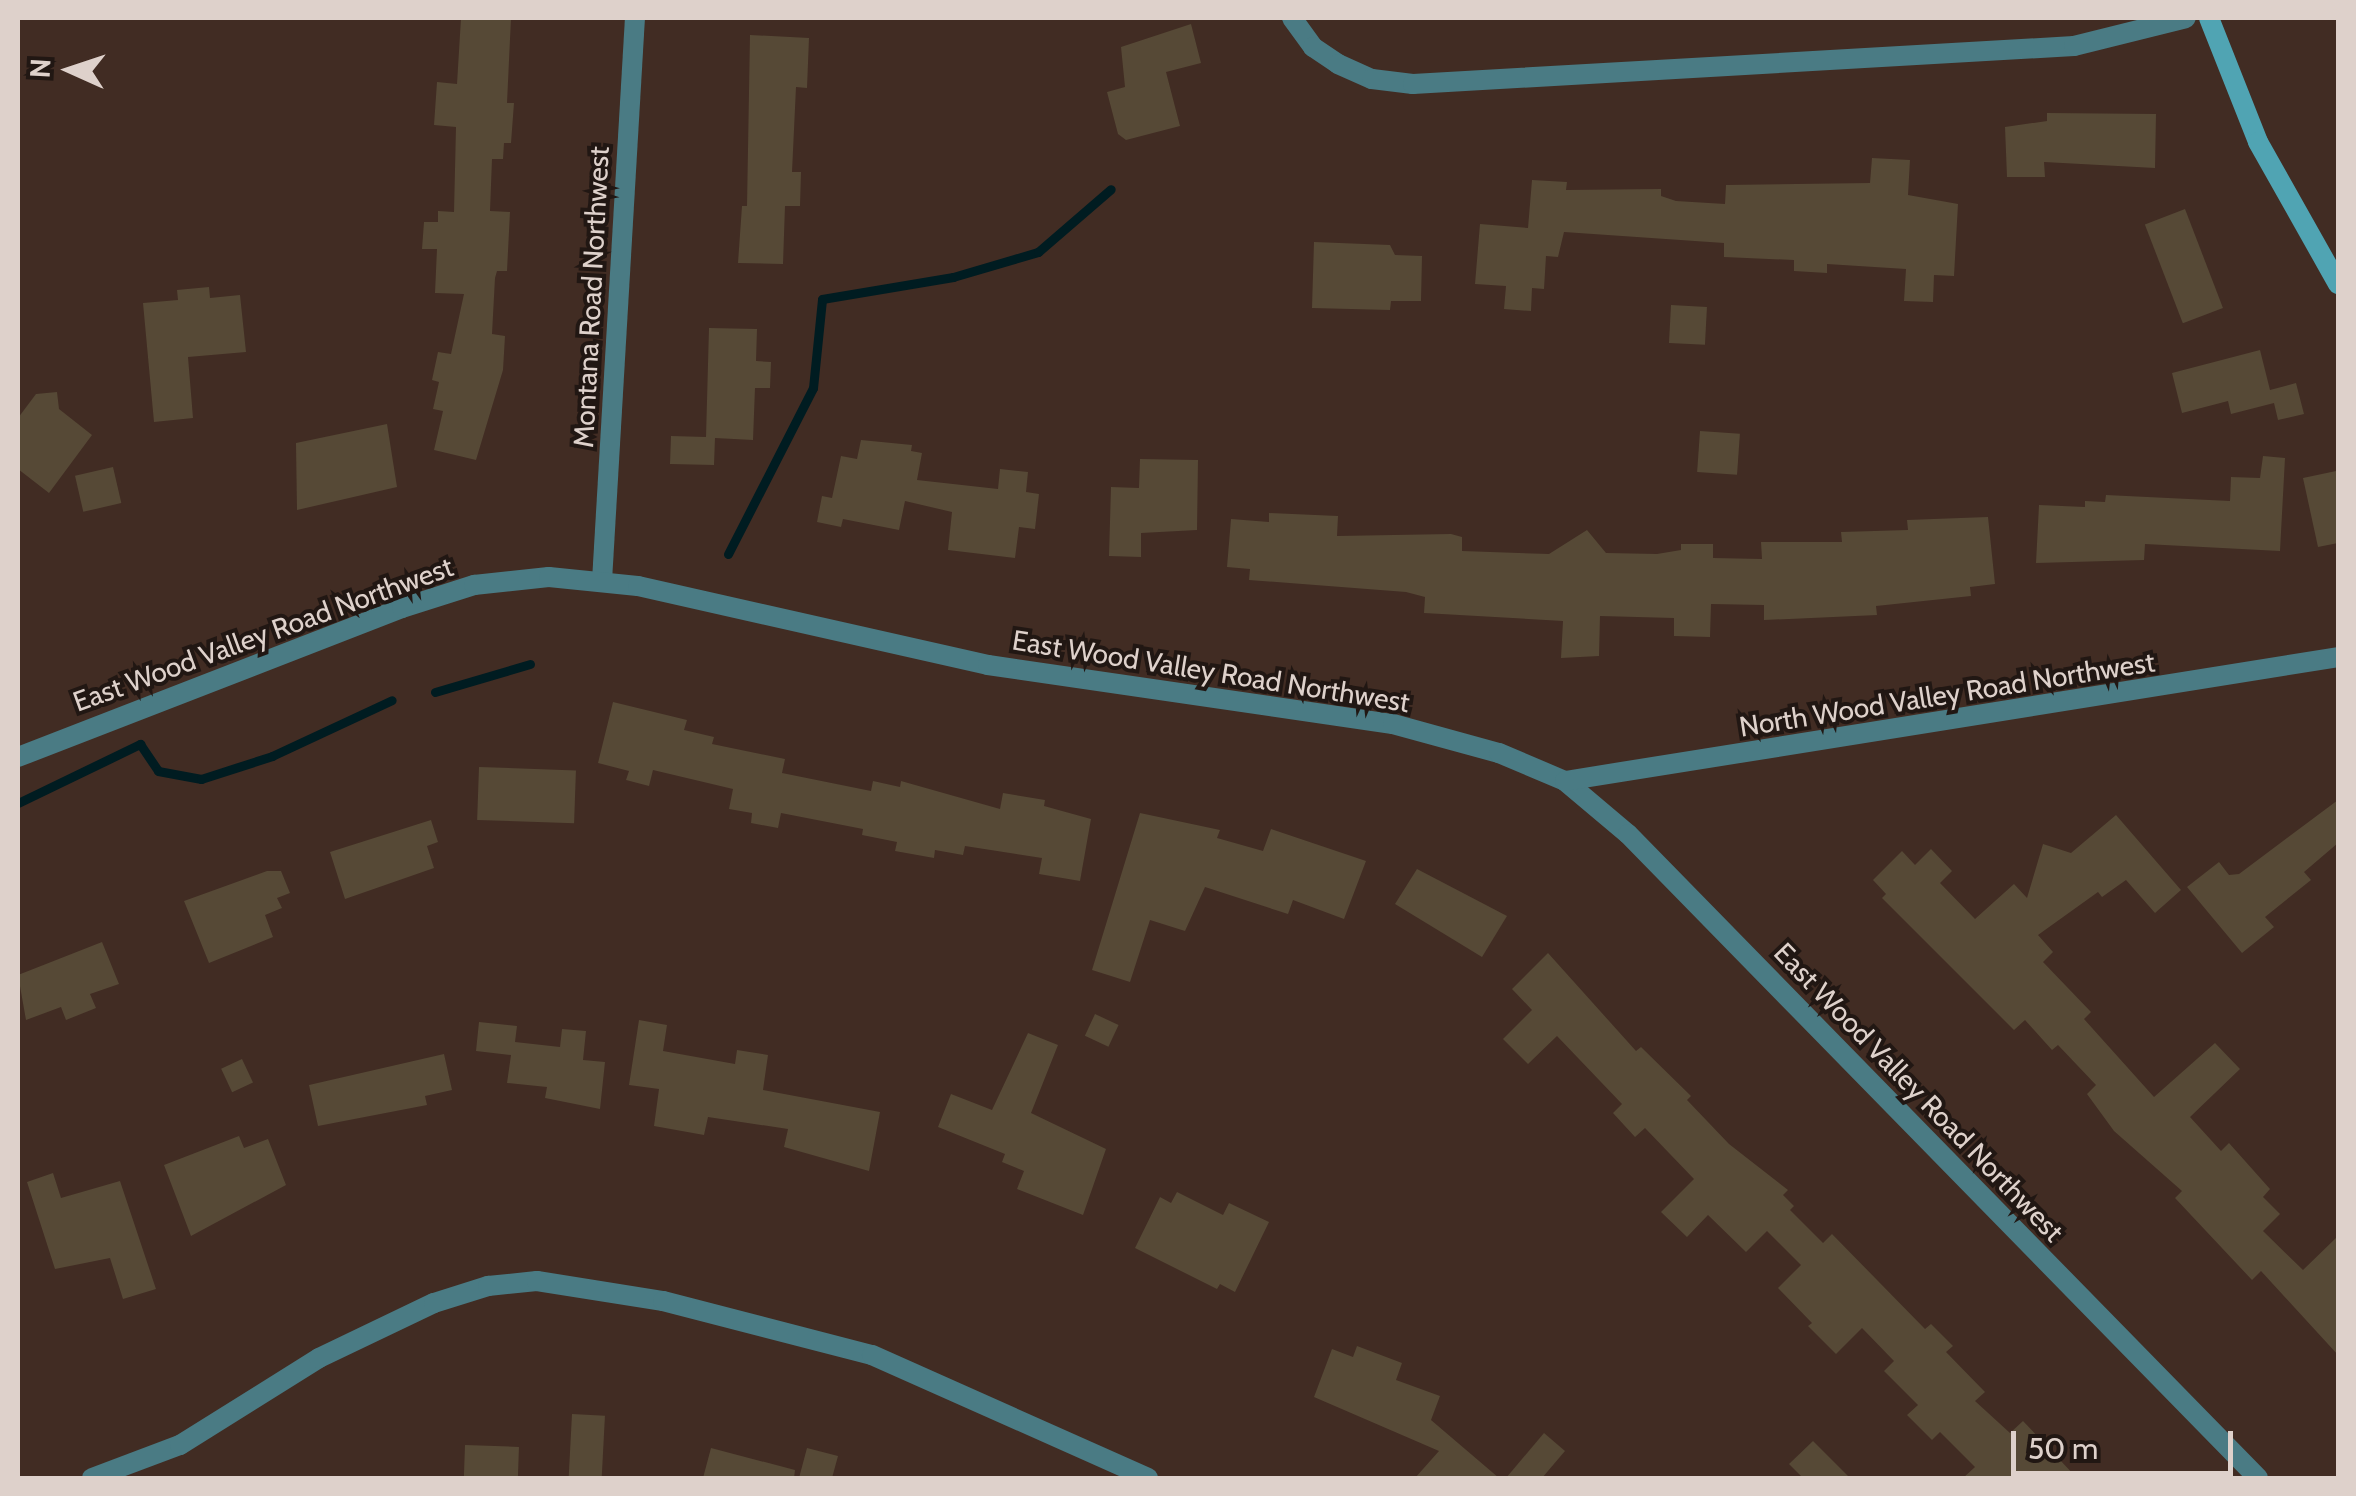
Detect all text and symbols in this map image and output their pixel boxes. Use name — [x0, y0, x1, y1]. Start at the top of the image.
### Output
north arrow — [20, 20, 120, 120]
text: N — [23, 58, 58, 79]
street label: Montana Road Northwest — [566, 145, 616, 449]
street label: East Wood Valley Road Northwest — [68, 549, 458, 719]
street label: East Wood Valley Road Northwest — [1010, 623, 1412, 719]
street label: North Wood Valley Road Northwest — [1737, 645, 2157, 743]
street label: East Wood Valley Road Northwest — [1767, 936, 2071, 1248]
scale bar — [2016, 1411, 2238, 1473]
text: 50 m — [2028, 1430, 2098, 1467]

